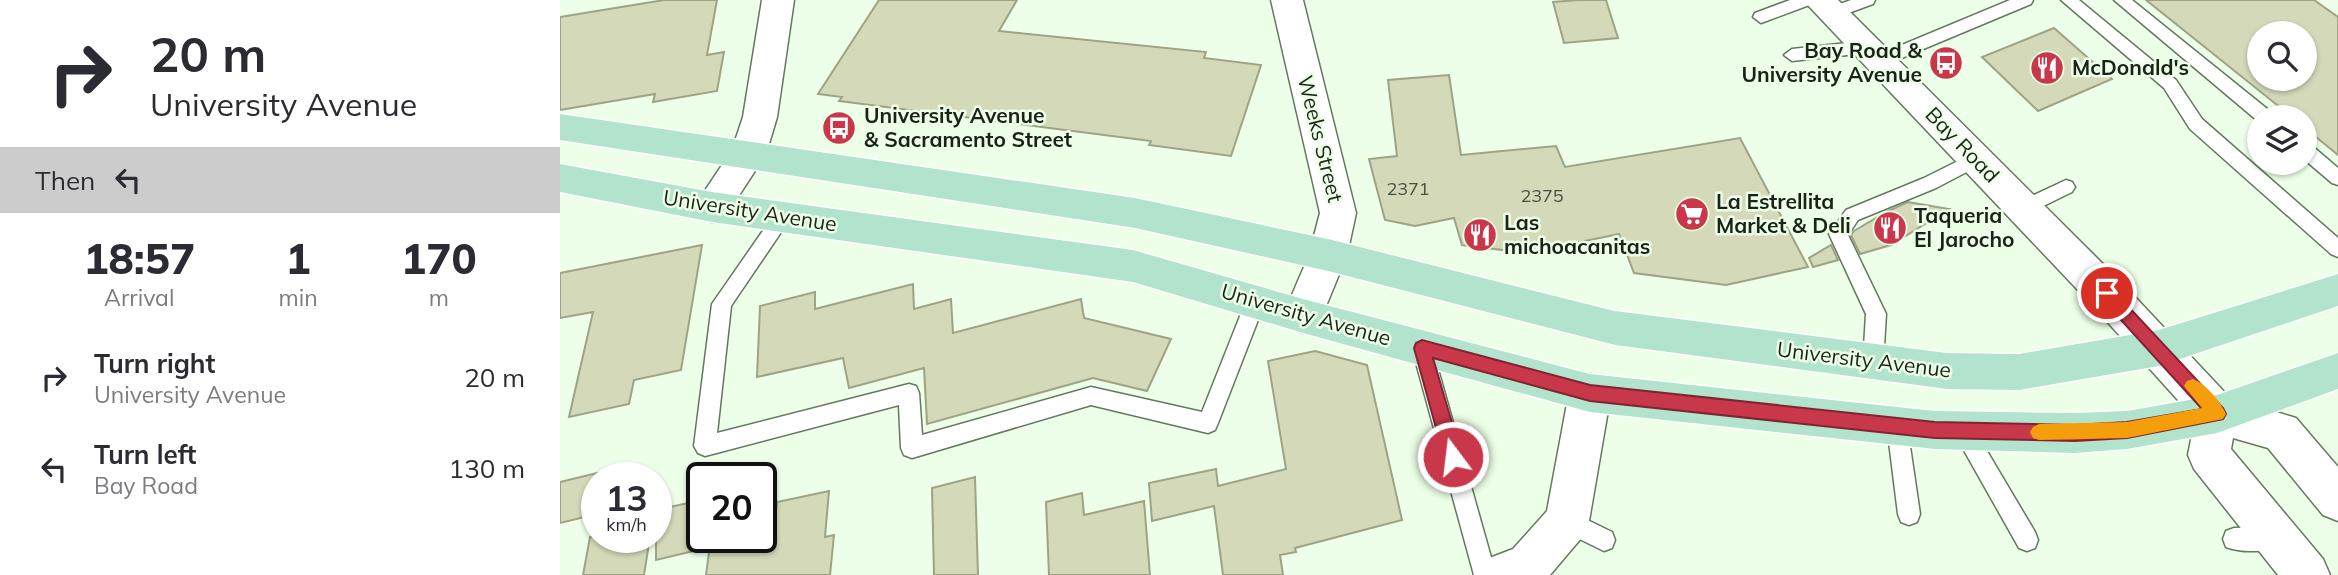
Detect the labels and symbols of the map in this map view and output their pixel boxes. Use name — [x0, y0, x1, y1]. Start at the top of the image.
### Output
place label: Bay Road & University Avenue — [1742, 37, 1923, 87]
bus stop icon: Bay Road & University Avenue — [1927, 44, 1965, 82]
restaurant icon: McDonald's — [2028, 49, 2066, 87]
place label: McDonald's — [2072, 54, 2189, 80]
street label: Weeks Street — [1293, 73, 1349, 205]
street label: Bay Road — [1920, 101, 2005, 187]
place label: University Avenue & Sacramento Street — [864, 102, 1072, 152]
bus stop icon: University Avenue & Sacramento Street — [820, 109, 858, 147]
house number: 2371 — [1386, 177, 1430, 200]
street label: University Avenue — [662, 183, 839, 237]
house number: 2375 — [1520, 184, 1564, 207]
place label: La Estrellita Market & Deli — [1716, 188, 1851, 238]
supermarket icon: La Estrellita Market & Deli — [1673, 195, 1711, 233]
place label: Taqueria El Jarocho — [1914, 202, 2015, 252]
place label: Las michoacanitas — [1504, 209, 1650, 259]
restaurant icon: Taqueria El Jarocho — [1871, 209, 1909, 247]
restaurant icon: Las michoacanitas — [1461, 216, 1499, 254]
pin — [2077, 263, 2137, 323]
street label: University Avenue — [1218, 277, 1394, 351]
street label: University Avenue — [1776, 335, 1953, 383]
position arrow — [1416, 420, 1490, 494]
speed limit sign: 20 — [686, 462, 777, 553]

